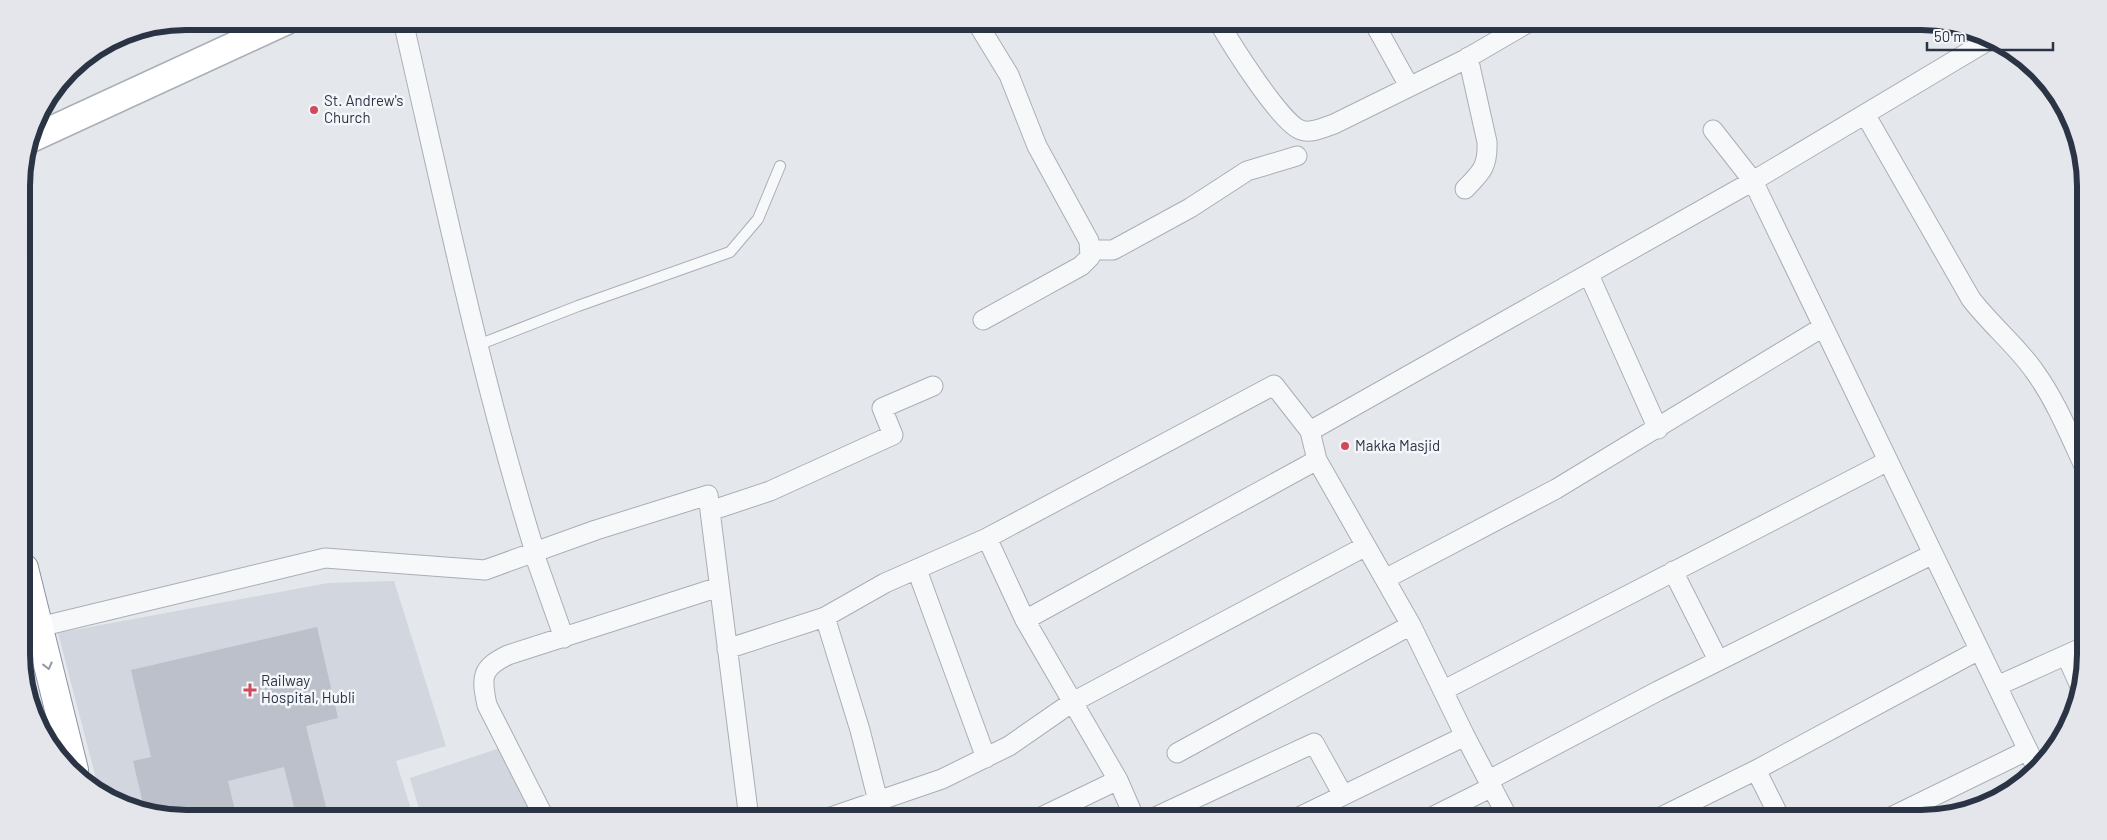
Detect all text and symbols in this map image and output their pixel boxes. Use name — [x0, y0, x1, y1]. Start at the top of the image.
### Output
scale bar — [1927, 20, 2053, 52]
text: 50 m — [1934, 27, 1966, 45]
place label: St. Andrew's Church — [324, 91, 403, 126]
marker: St. Andrew's Church — [308, 104, 320, 116]
place label: Makka Masjid — [1355, 436, 1440, 454]
marker: Makka Masjid — [1339, 440, 1351, 452]
one-way arrow — [42, 662, 53, 671]
place label: Railway Hospital, Hubli — [261, 671, 355, 706]
marker: Railway Hospital, Hubli — [243, 683, 257, 697]

